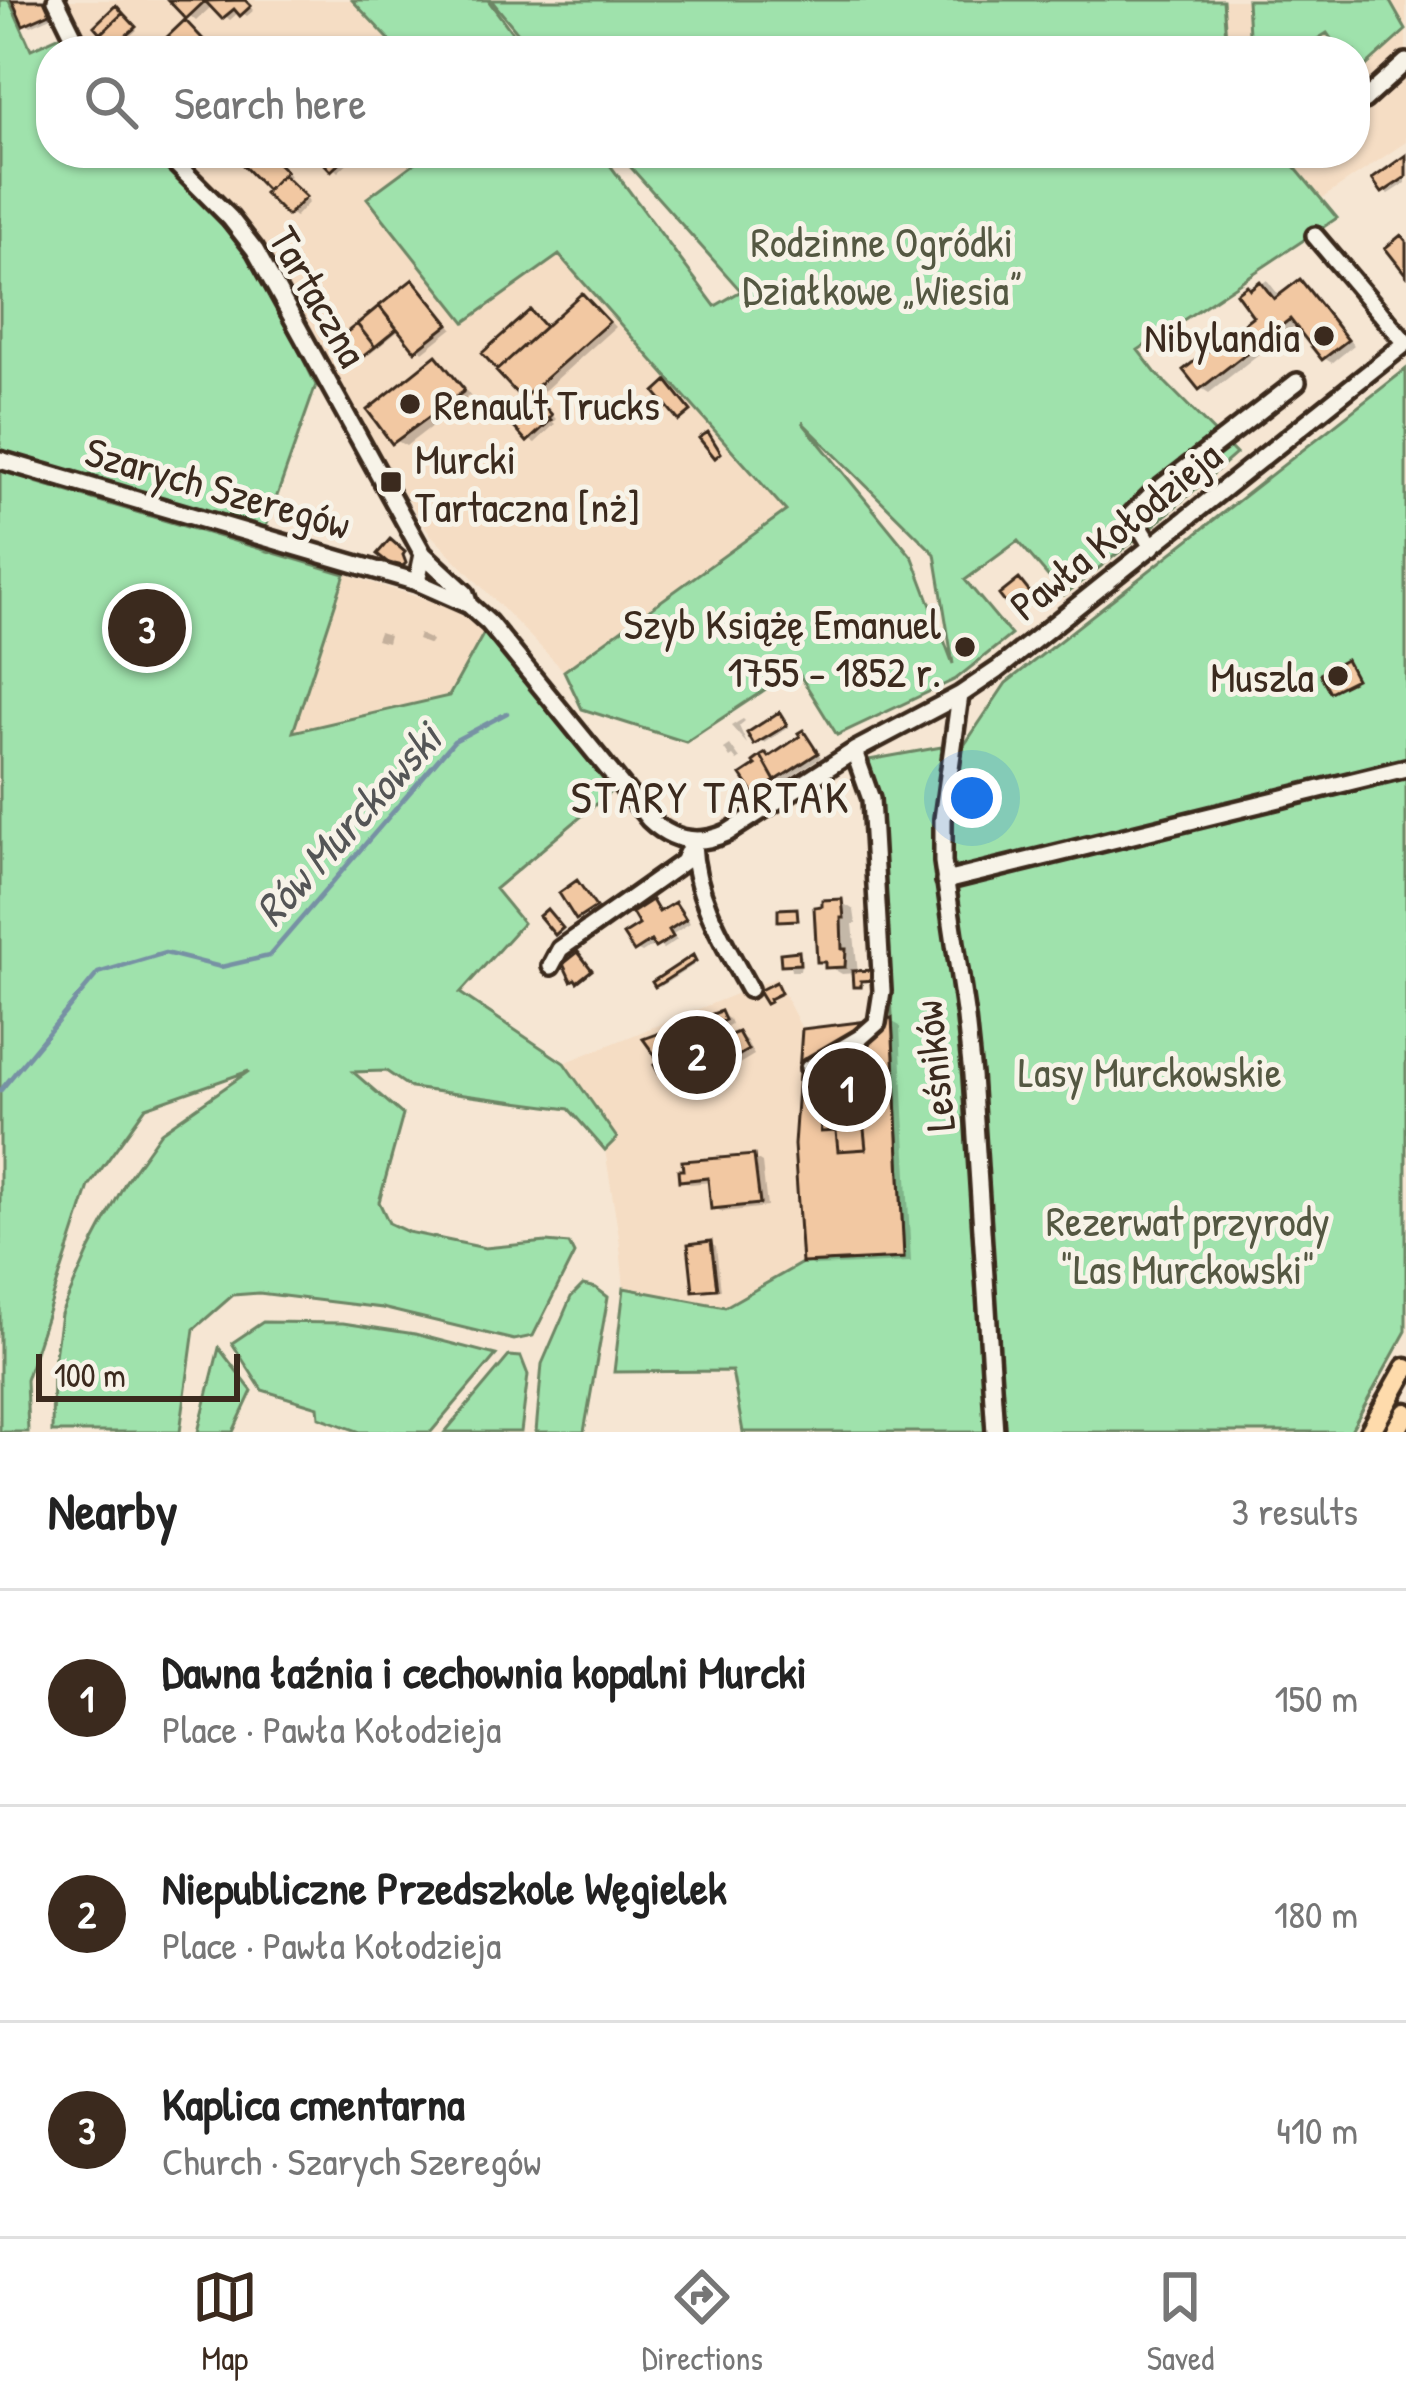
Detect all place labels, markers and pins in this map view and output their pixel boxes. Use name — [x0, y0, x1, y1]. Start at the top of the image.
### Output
place label: Nibylandia — [1144, 308, 1300, 365]
marker: Nibylandia — [1311, 323, 1337, 349]
place label: Renault Trucks — [434, 376, 660, 433]
marker: Renault Trucks — [397, 391, 423, 417]
place label: Murcki Tartaczna [nż] — [415, 430, 640, 535]
marker: Murcki Tartaczna [nż] — [378, 469, 404, 495]
pin: 3 — [108, 583, 186, 673]
place label: Szyb Książę Emanuel 1755 - 1852 r. — [623, 595, 942, 700]
marker: Szyb Książę Emanuel 1755 - 1852 r. — [952, 634, 978, 660]
place label: Muszla — [1210, 648, 1314, 705]
marker: Muszla — [1325, 663, 1351, 689]
pin: 2 — [658, 1010, 736, 1100]
pin: 1 — [808, 1042, 886, 1132]

